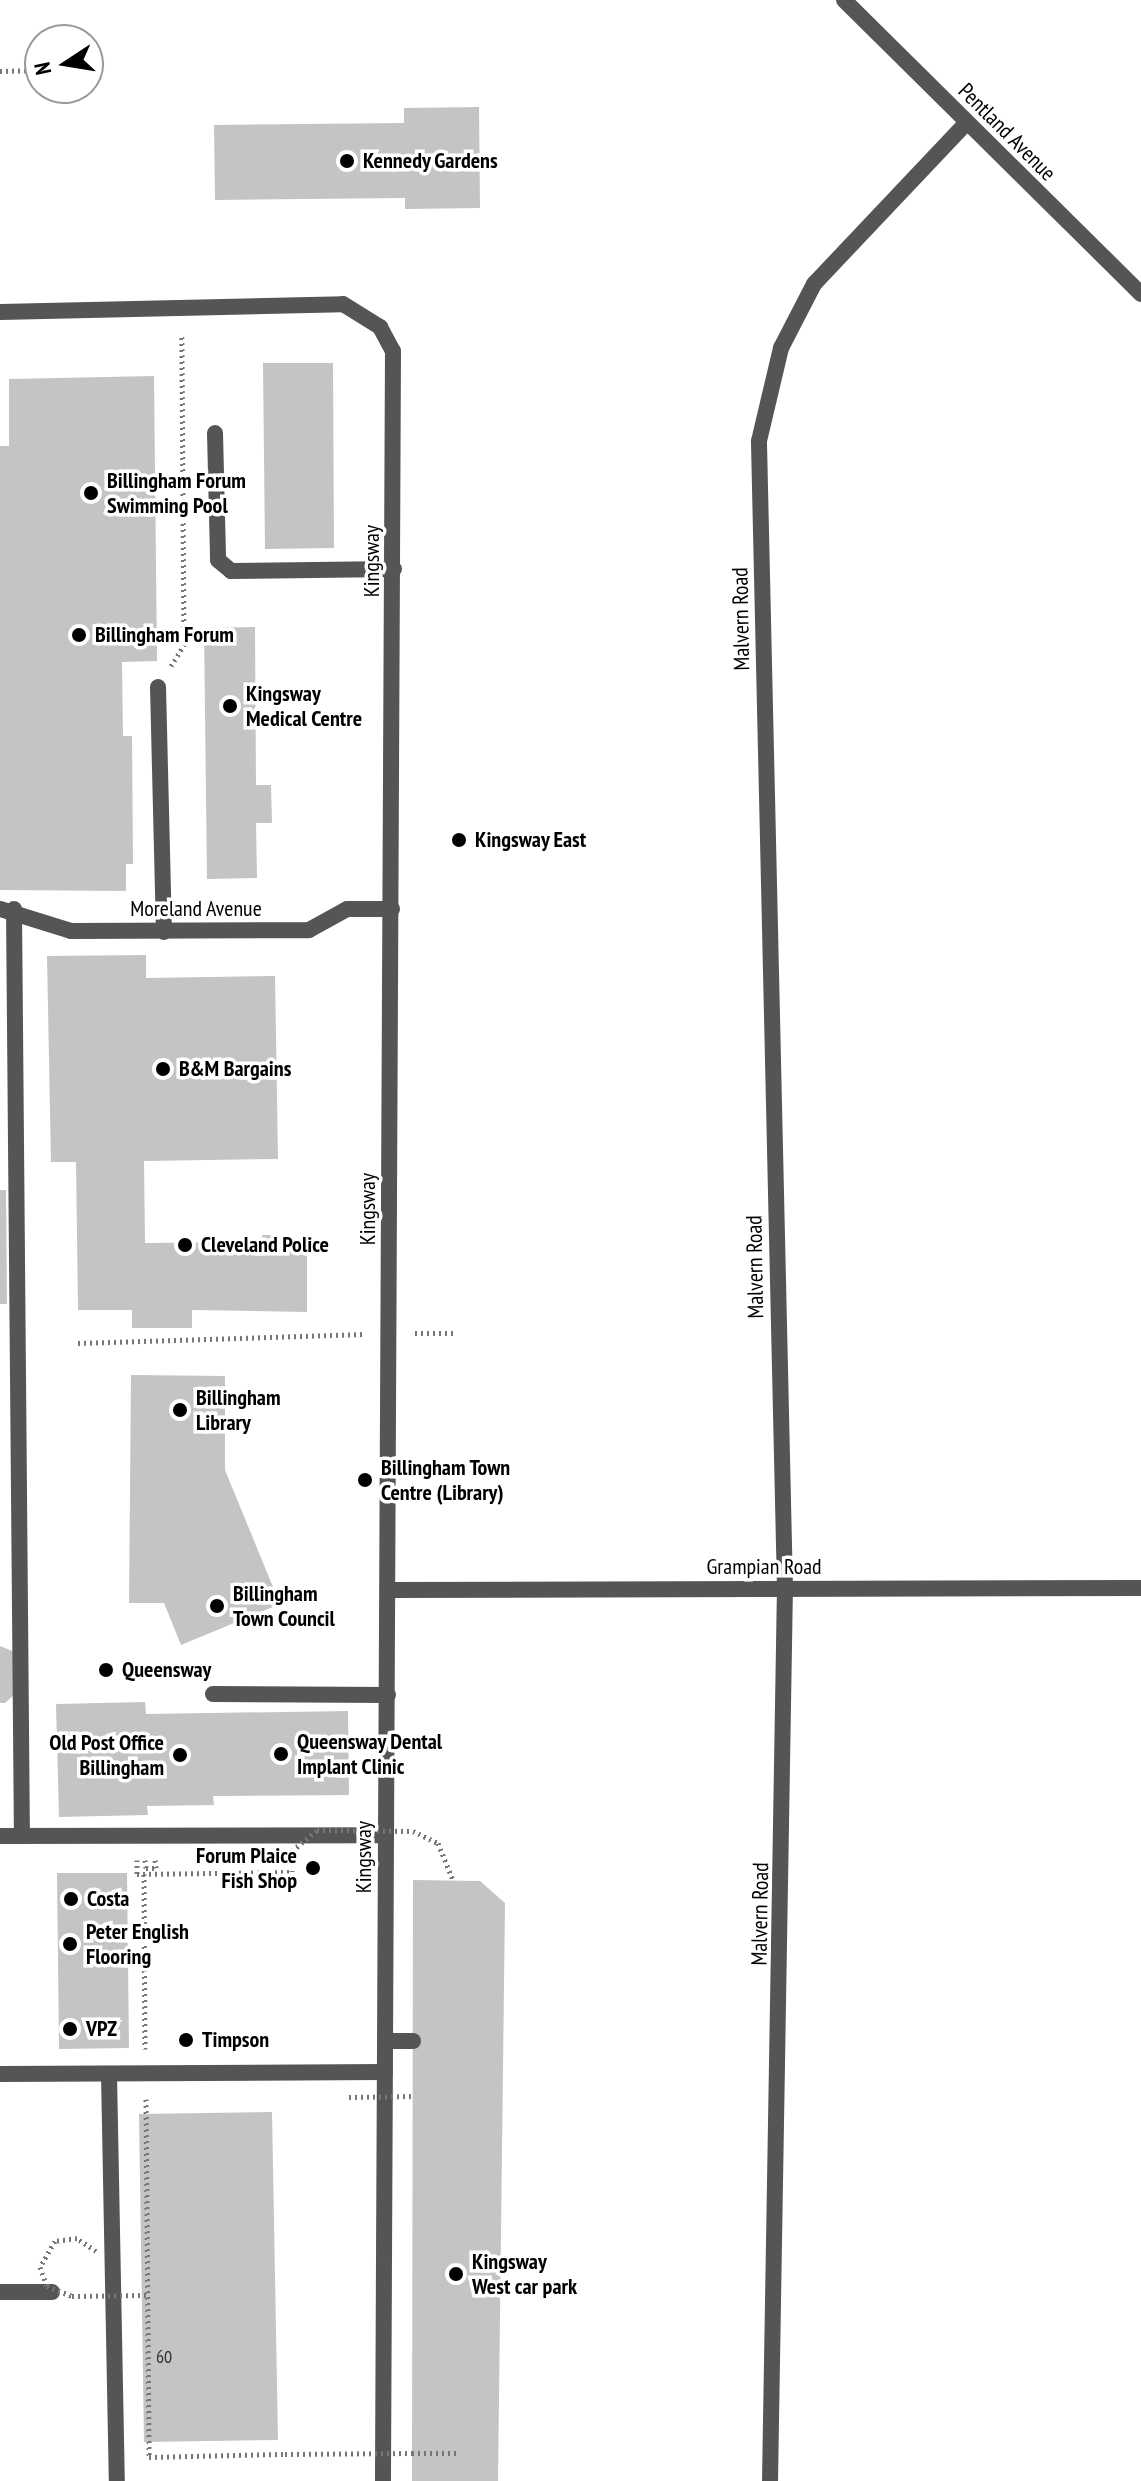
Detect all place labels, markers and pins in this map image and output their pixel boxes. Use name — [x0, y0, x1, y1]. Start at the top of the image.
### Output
place label: Kennedy Gardens — [363, 148, 499, 174]
marker: Kennedy Gardens — [338, 152, 356, 170]
place label: Billingham Forum Swimming Pool — [107, 467, 246, 518]
marker: Billingham Forum Swimming Pool — [82, 484, 100, 502]
place label: Billingham Forum — [95, 622, 234, 648]
marker: Billingham Forum — [70, 626, 88, 644]
place label: Kingsway Medical Centre — [246, 680, 362, 732]
marker: Kingsway Medical Centre — [221, 697, 239, 715]
place label: Kingsway East — [475, 827, 587, 853]
marker: Kingsway East — [450, 831, 468, 849]
place label: B&M Bargains — [179, 1056, 291, 1082]
marker: B&M Bargains — [154, 1060, 172, 1078]
place label: Cleveland Police — [201, 1232, 329, 1258]
marker: Cleveland Police — [176, 1236, 194, 1254]
place label: Billingham Library — [196, 1384, 281, 1436]
marker: Billingham Library — [171, 1401, 189, 1419]
place label: Billingham Town Centre (Library) — [381, 1454, 511, 1506]
marker: Billingham Town Centre (Library) — [356, 1471, 374, 1489]
place label: Billingham Town Council — [233, 1580, 335, 1632]
marker: Billingham Town Council — [208, 1597, 226, 1615]
place label: Queensway — [122, 1657, 211, 1683]
marker: Queensway — [97, 1661, 115, 1679]
place label: Queensway Dental Implant Clinic — [297, 1728, 443, 1780]
place label: Old Post Office Billingham — [49, 1729, 164, 1780]
marker: Queensway Dental Implant Clinic — [272, 1745, 290, 1763]
marker: Old Post Office Billingham — [171, 1746, 189, 1764]
place label: Forum Plaice Fish Shop — [196, 1842, 297, 1894]
marker: Forum Plaice Fish Shop — [304, 1859, 322, 1877]
place label: Costa — [87, 1886, 129, 1912]
marker: Costa — [62, 1890, 80, 1908]
place label: Peter English Flooring — [86, 1918, 189, 1970]
marker: Peter English Flooring — [61, 1935, 79, 1953]
place label: VPZ — [86, 2016, 117, 2042]
marker: VPZ — [61, 2020, 79, 2038]
place label: Timpson — [202, 2027, 269, 2053]
marker: Timpson — [177, 2031, 195, 2049]
place label: Kingsway West car park — [472, 2248, 577, 2300]
marker: Kingsway West car park — [447, 2265, 465, 2283]

